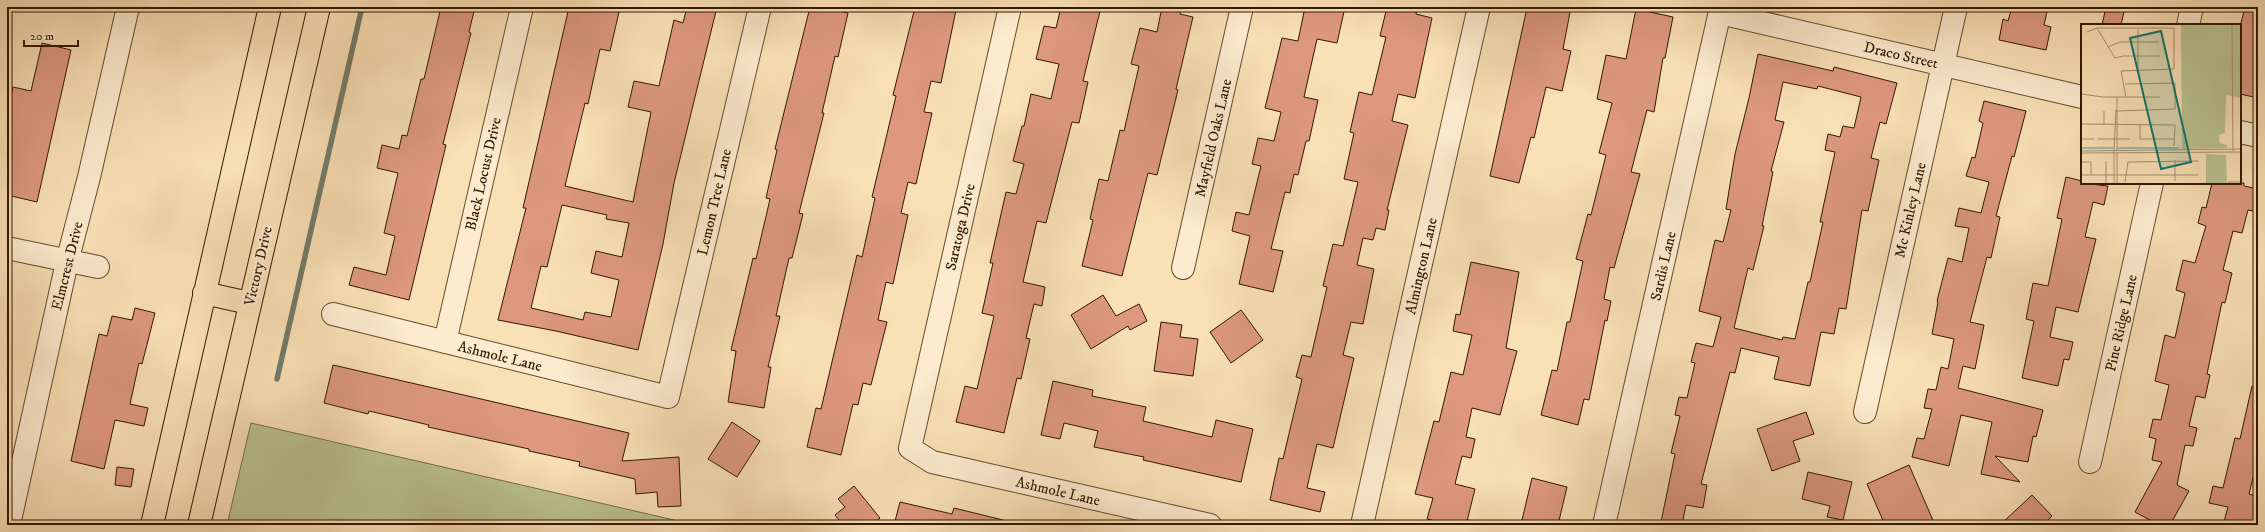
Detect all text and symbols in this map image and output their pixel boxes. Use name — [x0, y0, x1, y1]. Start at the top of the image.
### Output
scale bar — [24, 22, 78, 48]
inset map — [2081, 24, 2241, 184]
text: 20 m — [30, 29, 54, 44]
street label: Draco Street — [1862, 38, 1940, 73]
street label: Mayfield Oaks Lane — [1191, 77, 1236, 199]
street label: Black Locust Drive — [461, 116, 506, 233]
street label: Lemon Tree Lane — [693, 147, 736, 257]
street label: Mc Kinley Lane — [1890, 160, 1931, 260]
street label: Saratoga Drive — [941, 182, 980, 272]
street label: Almington Lane — [1401, 216, 1442, 316]
street label: Elmcrest Drive — [47, 220, 88, 313]
street label: Victory Drive — [240, 224, 277, 309]
street label: Sardis Lane — [1646, 230, 1681, 303]
street label: Pine Ridge Lane — [2101, 273, 2142, 373]
street label: Ashmole Lane — [456, 337, 544, 376]
street label: Ashmole Lane — [1014, 473, 1102, 510]

